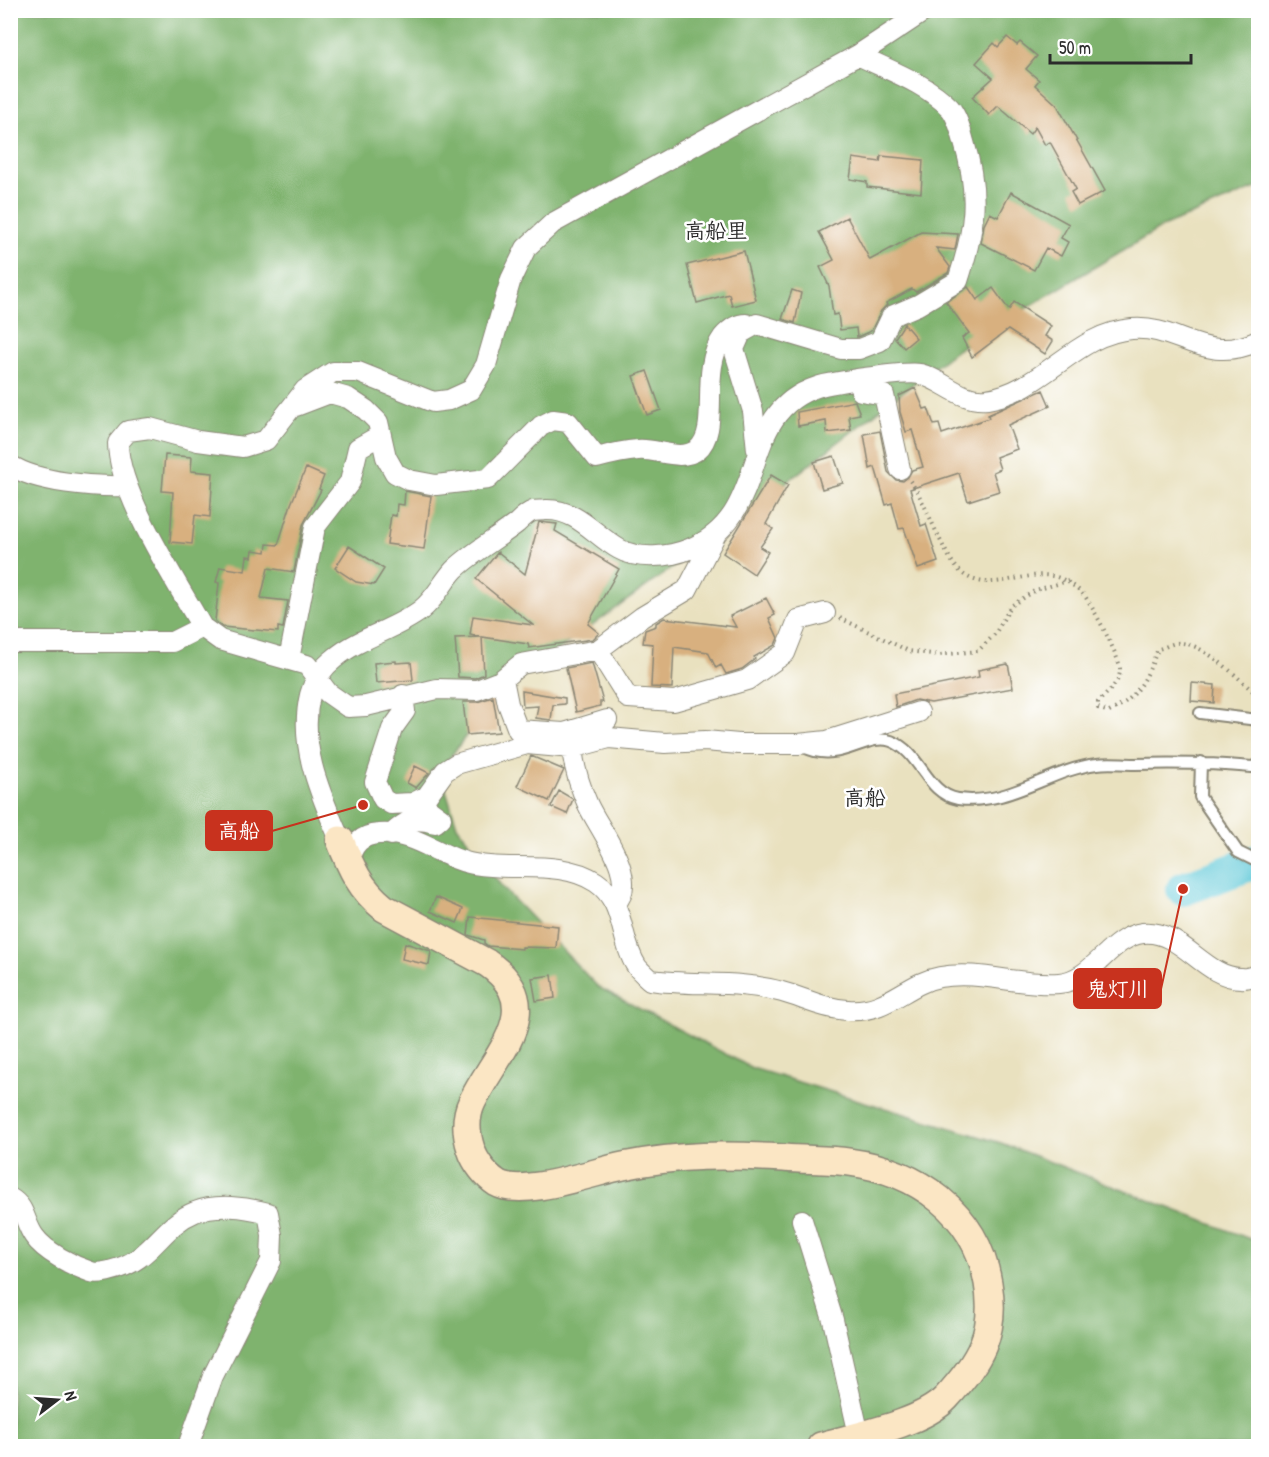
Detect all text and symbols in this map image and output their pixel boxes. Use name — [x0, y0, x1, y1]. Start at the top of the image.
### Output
scale bar — [1050, 27, 1191, 65]
text: 50 m — [1059, 35, 1091, 60]
district label: 高船里 — [685, 216, 748, 245]
district label: 高船 — [844, 783, 886, 812]
callout: 高船 — [206, 811, 272, 850]
text: 高船 — [218, 816, 260, 845]
callout: 鬼灯川 — [1074, 969, 1161, 1008]
text: 鬼灯川 — [1087, 974, 1150, 1003]
north arrow — [27, 1370, 87, 1430]
text: N — [60, 1388, 83, 1403]

